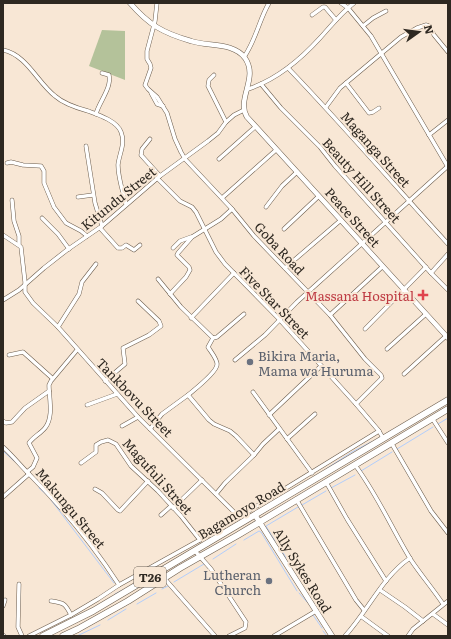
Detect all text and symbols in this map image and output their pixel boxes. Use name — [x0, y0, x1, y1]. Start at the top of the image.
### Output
north arrow — [399, 12, 439, 52]
text: N — [421, 23, 439, 36]
street label: Maganga Street — [337, 107, 416, 192]
street label: Beauty Hill Street — [319, 133, 406, 227]
street label: Kitundu Street — [76, 161, 160, 234]
street label: Peace Street — [321, 183, 385, 252]
street label: Goba Road — [251, 217, 309, 279]
street label: Five Star Street — [235, 262, 315, 343]
place label: Massana Hospital — [305, 286, 415, 305]
marker: Massana Hospital — [417, 289, 429, 301]
place label: Bikira Maria, Mama wa Huruma — [258, 346, 373, 380]
street label: Tankbovu Street — [92, 353, 178, 441]
marker: Bikira Maria, Mama wa Huruma — [245, 357, 255, 367]
street label: Magufuli Street — [118, 434, 198, 519]
street label: Makungu Street — [32, 464, 111, 553]
street label: Bagamoyo Road — [194, 476, 288, 544]
street label: Ally Sykes Road — [269, 524, 337, 616]
place label: Lutheran Church — [203, 565, 261, 599]
road number: T26 — [134, 567, 166, 587]
marker: Lutheran Church — [264, 576, 274, 586]

